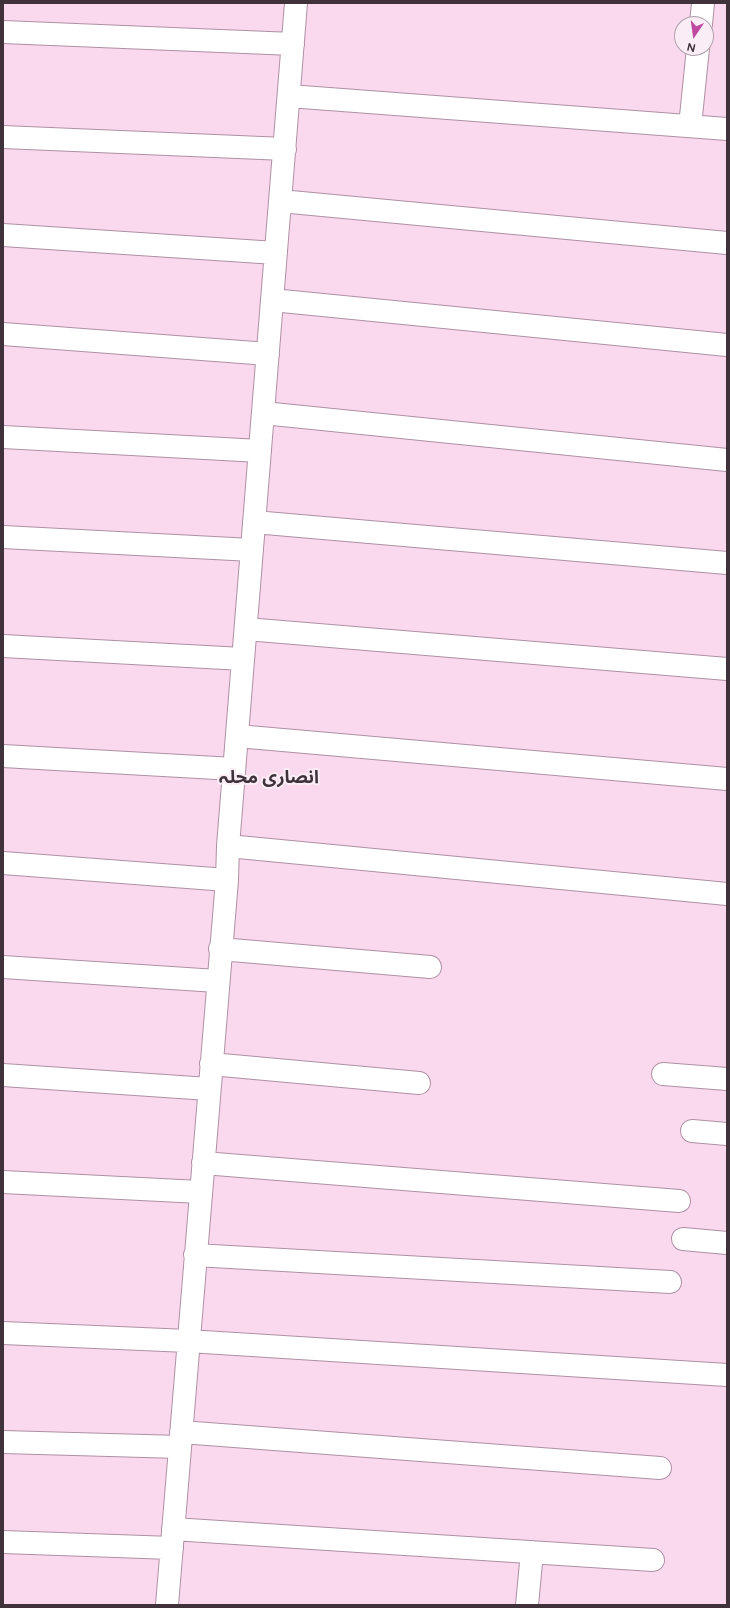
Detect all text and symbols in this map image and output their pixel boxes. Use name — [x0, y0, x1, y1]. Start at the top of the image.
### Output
north arrow — [674, 16, 714, 56]
text: N — [686, 40, 697, 54]
district label: انصاری محلہ — [219, 767, 319, 789]

